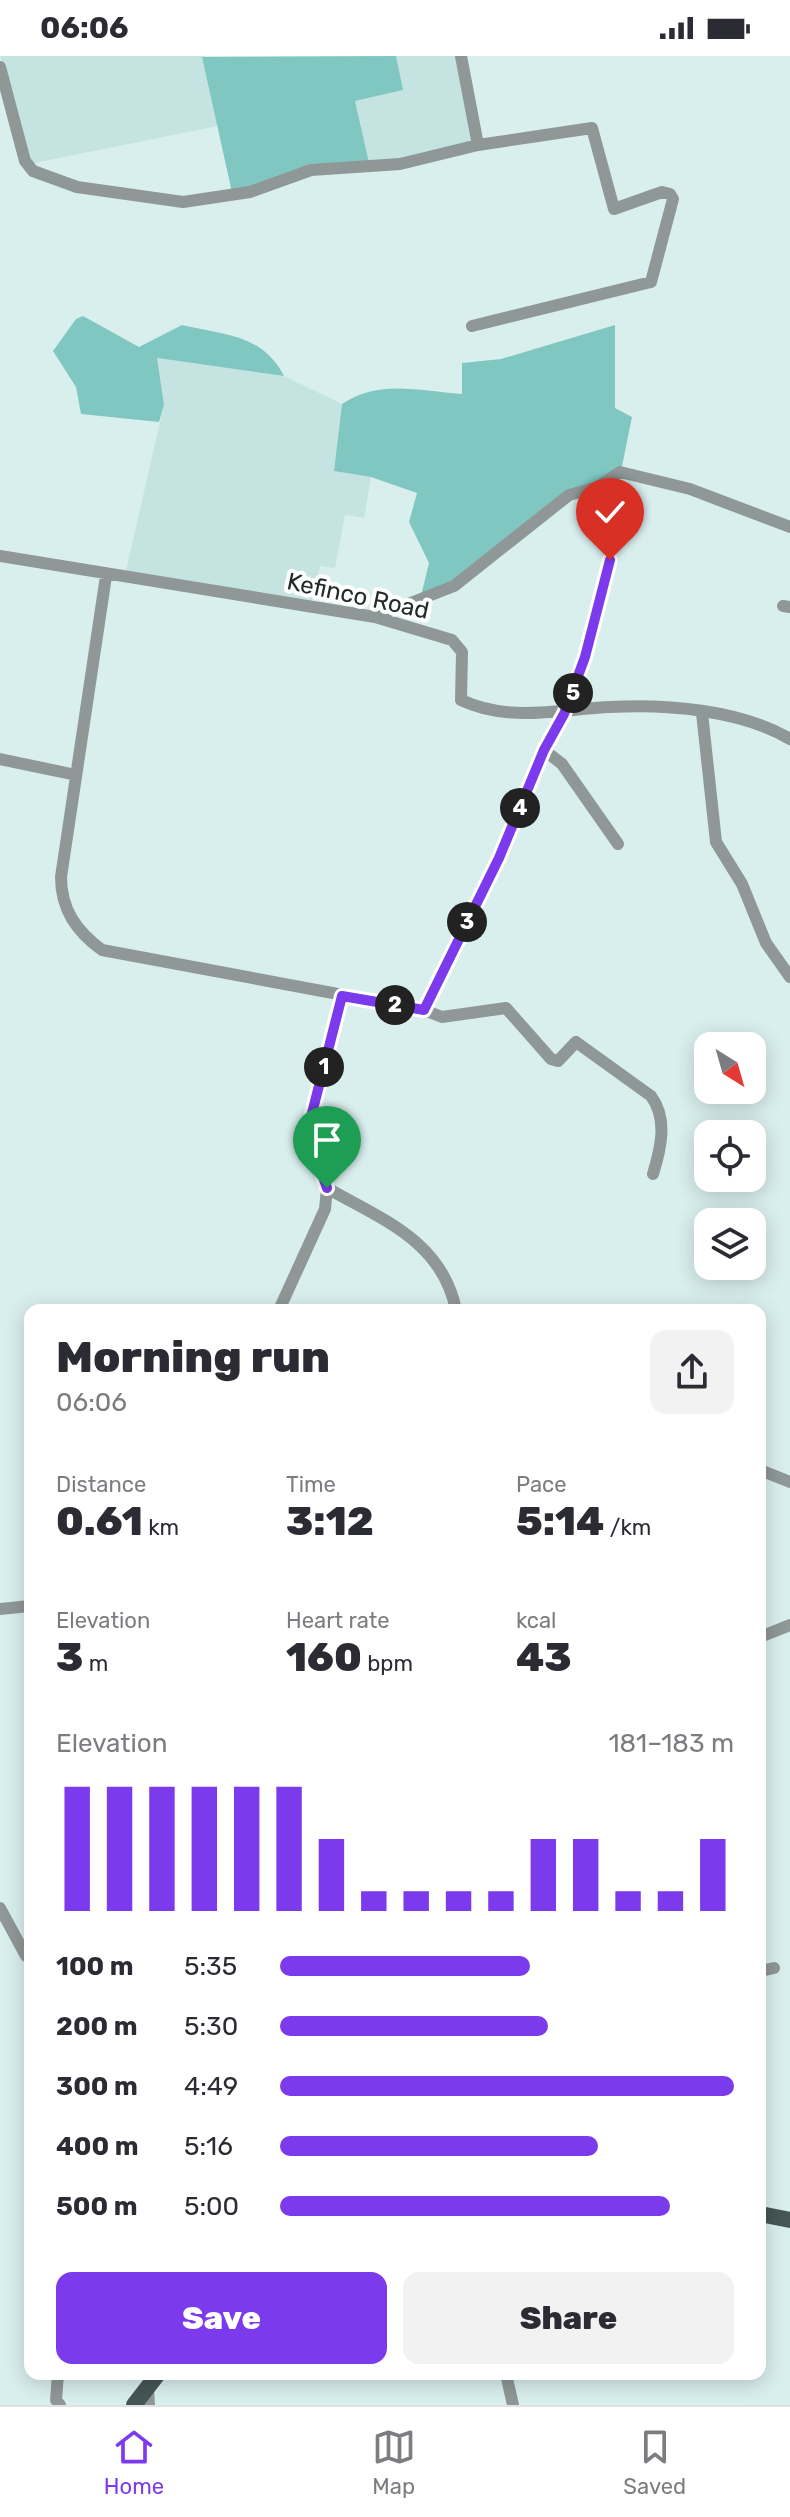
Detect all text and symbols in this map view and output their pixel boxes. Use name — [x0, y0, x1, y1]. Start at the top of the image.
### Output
text: 06:06 — [40, 10, 129, 46]
pin — [576, 478, 644, 560]
icon: check — [588, 490, 632, 534]
street label: Kefinco Road — [284, 567, 432, 625]
pin: 5 — [553, 673, 593, 713]
text: 5 — [566, 679, 580, 706]
pin: 4 — [500, 788, 540, 828]
text: 4 — [512, 794, 528, 821]
pin: 3 — [447, 902, 487, 942]
text: 3 — [460, 908, 474, 935]
pin: 2 — [375, 985, 415, 1025]
text: 2 — [388, 991, 402, 1018]
north arrow — [694, 1032, 766, 1104]
map controls — [694, 1032, 766, 1280]
pin: 1 — [304, 1047, 344, 1087]
text: 1 — [319, 1053, 329, 1080]
pin — [293, 1106, 361, 1188]
icon: arrive — [305, 1118, 349, 1162]
button: locate — [694, 1120, 766, 1192]
button: layers — [694, 1208, 766, 1280]
button: share — [650, 1330, 734, 1414]
text: Morning run — [56, 1331, 330, 1383]
text: 06:06 — [56, 1387, 127, 1418]
text: Distance — [56, 1471, 146, 1498]
text: Time — [286, 1471, 336, 1498]
text: Pace — [516, 1471, 567, 1498]
text: 0.61 — [56, 1498, 143, 1545]
text: 3:12 — [286, 1498, 374, 1545]
text: 5:14 — [516, 1498, 604, 1545]
text: km — [143, 1514, 179, 1541]
text: /km — [604, 1514, 651, 1541]
text: Elevation — [56, 1607, 150, 1634]
text: Heart rate — [286, 1607, 390, 1634]
text: kcal — [516, 1607, 556, 1634]
text: 3 — [56, 1634, 83, 1681]
text: 160 — [286, 1634, 362, 1681]
text: 43 — [516, 1634, 572, 1681]
text: m — [83, 1650, 108, 1677]
text: bpm — [362, 1650, 413, 1677]
text: Elevation — [56, 1728, 167, 1759]
text: 181–183 m — [608, 1728, 734, 1759]
text: 100 m — [56, 1951, 134, 1982]
text: 5:35 — [184, 1951, 237, 1982]
text: 200 m — [56, 2011, 138, 2042]
text: 5:30 — [184, 2011, 238, 2042]
text: 300 m — [56, 2071, 138, 2102]
text: 4:49 — [184, 2071, 238, 2102]
text: 400 m — [56, 2131, 138, 2162]
text: 5:16 — [184, 2131, 233, 2162]
text: 500 m — [56, 2191, 138, 2222]
text: 5:00 — [184, 2191, 239, 2222]
button: Save — [56, 2272, 387, 2364]
button: Share — [403, 2272, 734, 2364]
tab: Home — [104, 2425, 164, 2500]
tab: Map — [372, 2425, 416, 2500]
tab: Saved — [623, 2425, 686, 2500]

